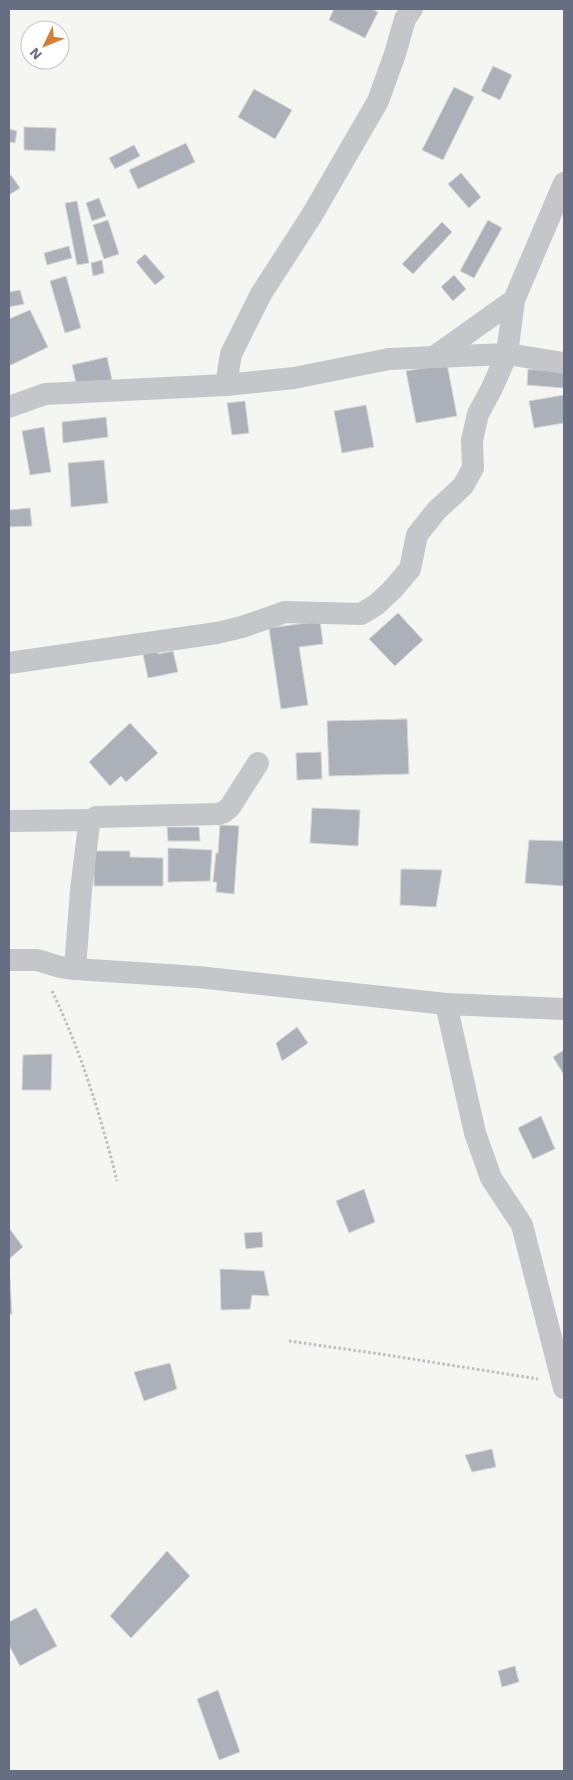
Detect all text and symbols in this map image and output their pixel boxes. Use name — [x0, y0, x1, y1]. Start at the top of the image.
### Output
north arrow — [20, 20, 70, 70]
text: N — [26, 45, 45, 63]

